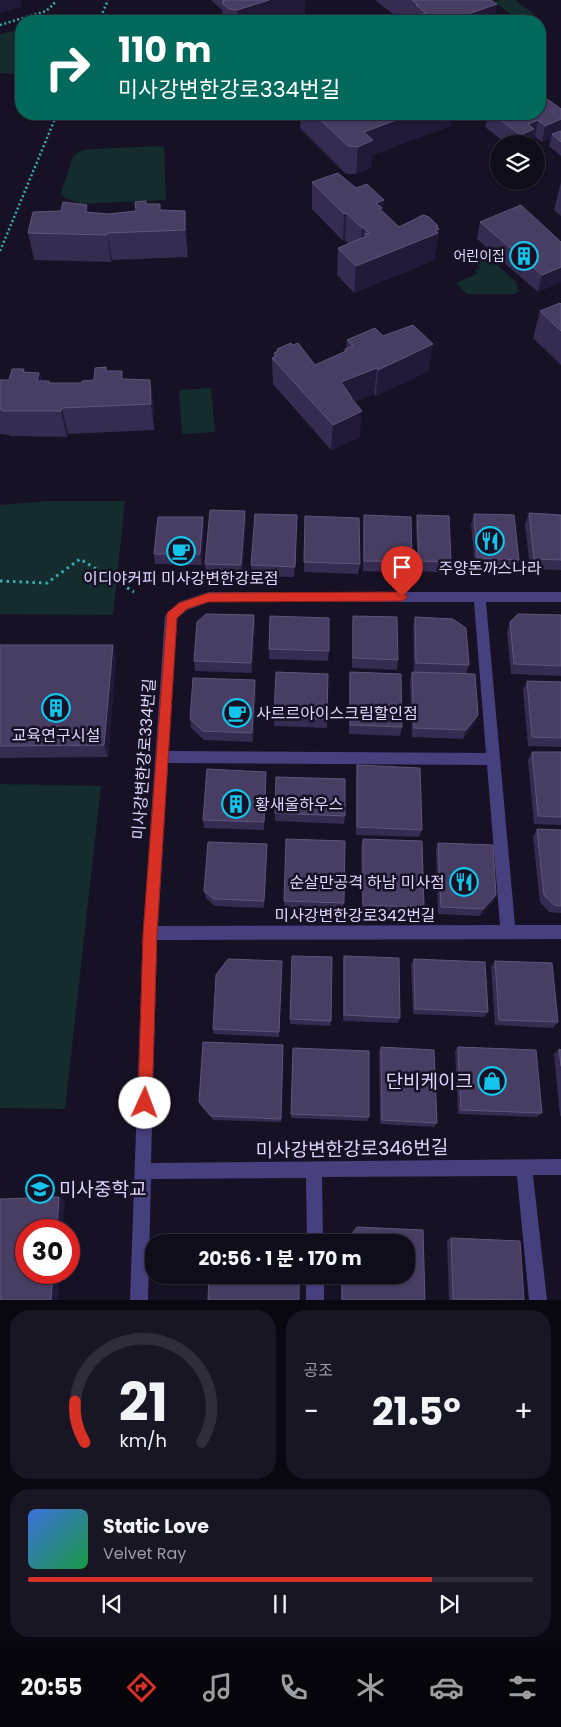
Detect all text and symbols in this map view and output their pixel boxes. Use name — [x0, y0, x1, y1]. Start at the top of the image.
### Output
text: 110 m — [118, 25, 212, 74]
icon: right — [35, 35, 100, 100]
text: 미사강변한강로334번길 — [118, 74, 340, 105]
map controls — [490, 135, 545, 190]
button: layers — [490, 135, 545, 190]
building icon: 어린이집 — [509, 241, 539, 271]
place label: 어린이집 — [453, 246, 505, 266]
restaurant icon: 주양돈까스나라 — [475, 526, 505, 556]
cafe icon: 이디야커피 미사강변한강로점 — [166, 536, 196, 566]
pin — [381, 546, 423, 597]
icon: arrive — [388, 553, 416, 581]
place label: 주양돈까스나라 — [438, 557, 542, 580]
place label: 이디야커피 미사강변한강로점 — [83, 567, 279, 590]
street label: 미사강변한강로334번길 — [127, 678, 161, 840]
building icon: 교육연구시설 — [41, 693, 71, 723]
cafe icon: 사르르아이스크림할인점 — [222, 698, 252, 728]
place label: 사르르아이스크림할인점 — [256, 702, 418, 725]
place label: 교육연구시설 — [12, 724, 100, 747]
building icon: 황새울하우스 — [221, 789, 251, 819]
place label: 황새울하우스 — [255, 793, 343, 816]
restaurant icon: 순살만공격 하남 미사점 — [449, 867, 479, 897]
place label: 순살만공격 하남 미사점 — [289, 871, 445, 894]
street label: 미사강변한강로342번길 — [274, 904, 436, 927]
shop icon: 단비케이크 — [477, 1066, 507, 1096]
place label: 단비케이크 — [386, 1068, 473, 1095]
position arrow — [118, 1076, 170, 1128]
street label: 미사강변한강로346번길 — [256, 1134, 448, 1164]
school or university icon: 미사중학교 — [25, 1174, 55, 1204]
place label: 미사중학교 — [59, 1176, 146, 1203]
speed limit sign: 30 — [15, 1219, 80, 1284]
text: 20:56 · 1 분 · 170 m — [198, 1245, 362, 1272]
text: 공조 — [304, 1359, 333, 1382]
text: 21 — [118, 1366, 167, 1439]
text: 21.5° — [372, 1385, 461, 1438]
text: − — [304, 1392, 319, 1431]
text: + — [514, 1392, 533, 1431]
text: km/h — [119, 1428, 167, 1453]
text: Static Love — [103, 1513, 209, 1540]
text: Velvet Ray — [103, 1542, 186, 1565]
icon: previous — [98, 1590, 126, 1618]
icon: pause — [266, 1590, 294, 1618]
icon: next — [435, 1590, 463, 1618]
icon: directions — [124, 1670, 159, 1705]
icon: music — [200, 1670, 235, 1705]
icon: phone — [276, 1670, 311, 1705]
icon: climate — [353, 1670, 388, 1705]
icon: car — [429, 1670, 464, 1705]
icon: filters — [505, 1670, 540, 1705]
text: 20:55 — [21, 1672, 82, 1703]

